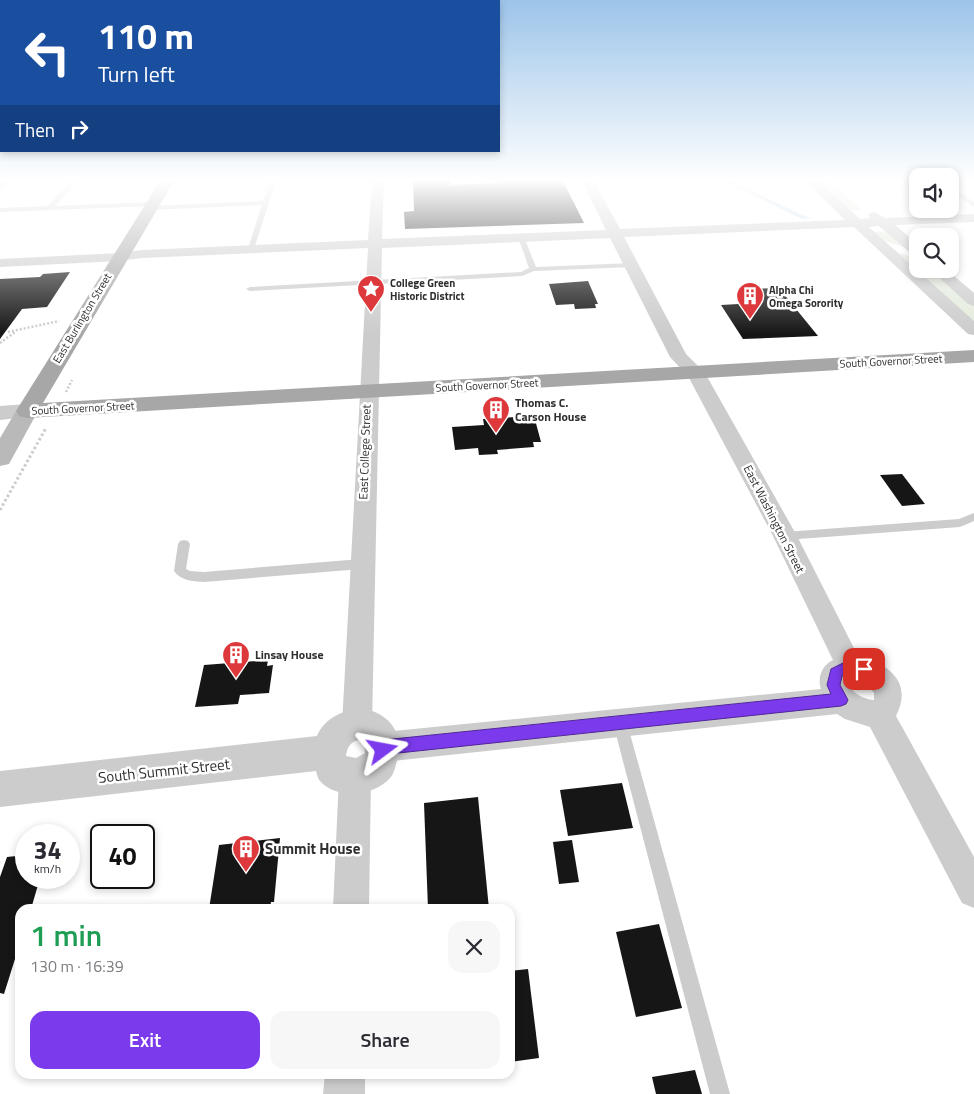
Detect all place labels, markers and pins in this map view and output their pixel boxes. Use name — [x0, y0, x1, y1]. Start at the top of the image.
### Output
place icon: College Green Historic District — [356, 274, 386, 313]
place label: College Green Historic District — [390, 275, 464, 304]
building icon: Alpha Chi Omega Sorority — [735, 281, 765, 320]
place label: Alpha Chi Omega Sorority — [769, 282, 844, 311]
place label: Thomas C. Carson House — [515, 393, 586, 426]
building icon: Thomas C. Carson House — [481, 395, 511, 434]
building icon: Linsay House — [221, 640, 251, 679]
place label: Linsay House — [255, 645, 324, 664]
pin — [843, 648, 885, 690]
building icon: Summit House — [231, 834, 261, 873]
place label: Summit House — [265, 837, 361, 860]

